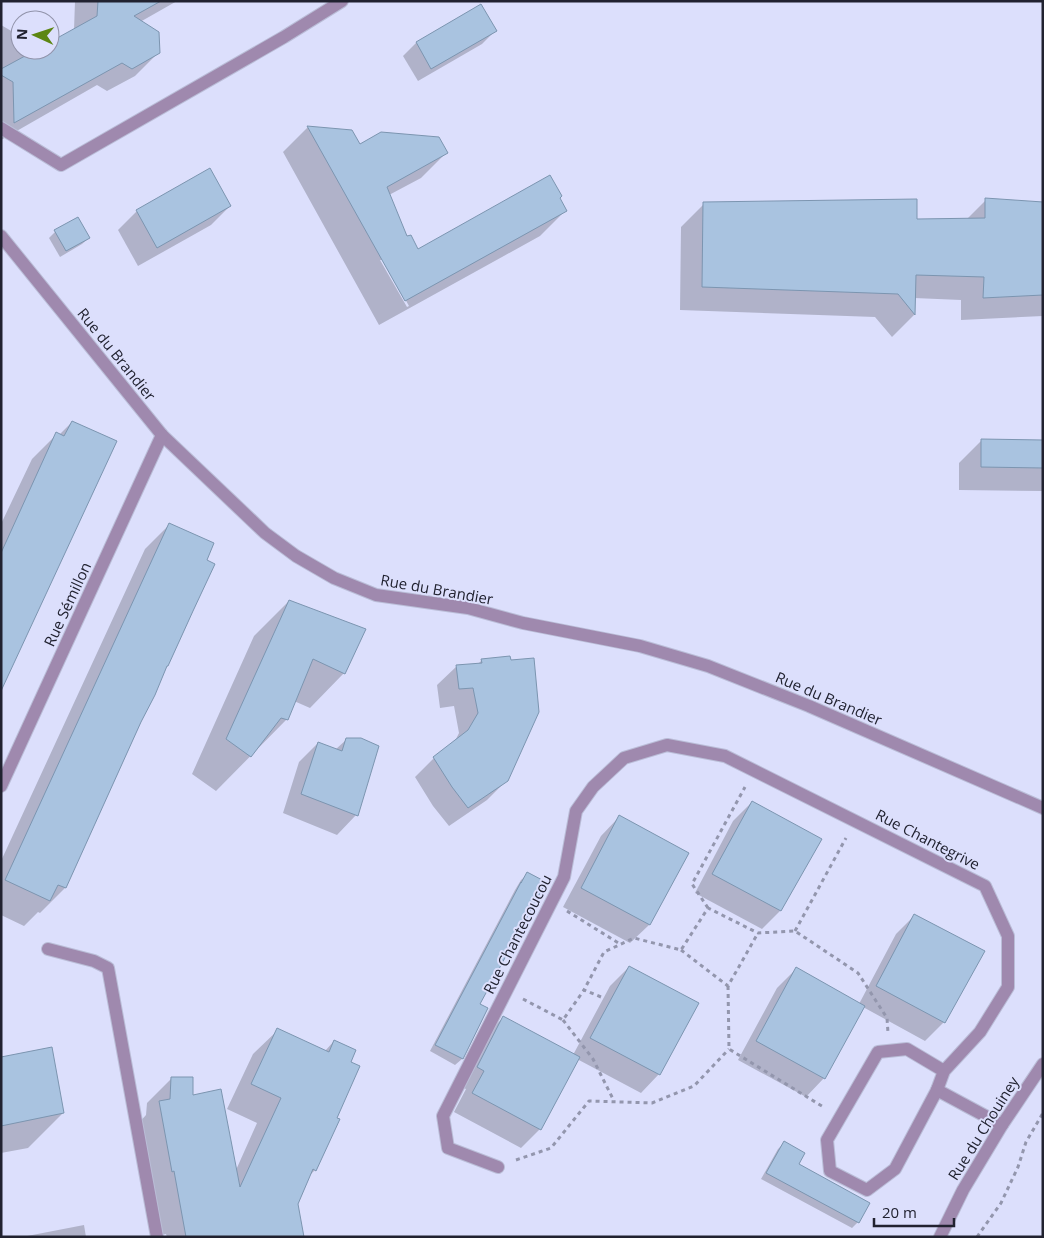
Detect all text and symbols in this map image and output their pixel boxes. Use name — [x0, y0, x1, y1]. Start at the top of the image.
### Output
north arrow — [10, 10, 60, 60]
text: N — [12, 28, 31, 40]
street label: Rue du Brandier — [73, 303, 161, 405]
street label: Rue Sémillon — [39, 559, 95, 649]
street label: Rue du Brandier — [379, 569, 495, 609]
street label: Rue du Brandier — [773, 667, 885, 729]
street label: Rue Chantegrive — [872, 804, 984, 874]
street label: Rue Chantecoucou — [478, 871, 556, 997]
street label: Rue du Chouiney — [943, 1072, 1023, 1184]
scale bar — [874, 1196, 954, 1228]
text: 20 m — [882, 1202, 917, 1222]

